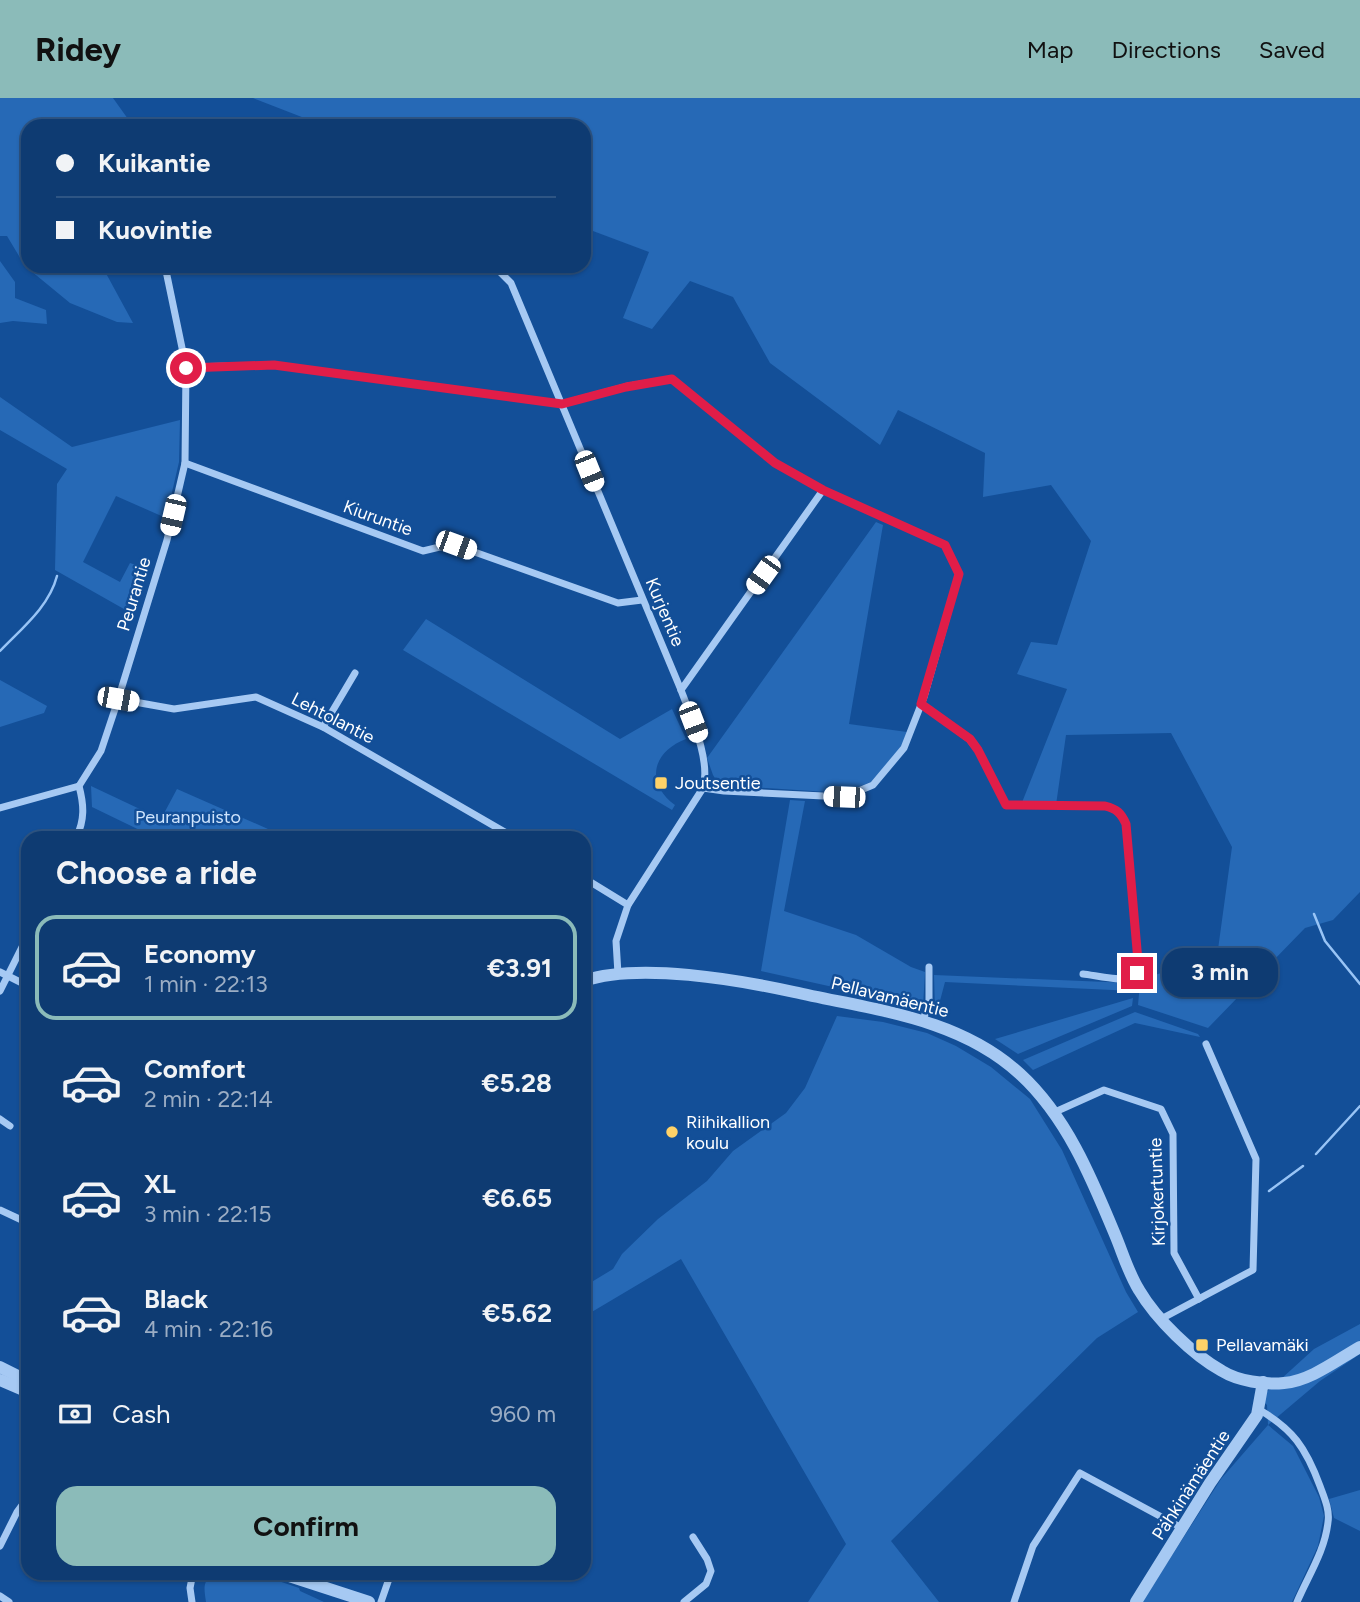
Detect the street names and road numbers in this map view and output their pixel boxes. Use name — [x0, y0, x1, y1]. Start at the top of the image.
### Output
street label: Kiuruntie — [340, 495, 416, 541]
street label: Peurantie — [112, 554, 156, 634]
street label: Kurjentie — [641, 574, 689, 650]
street label: Lehtolantie — [288, 688, 378, 748]
street label: Pellavamäentie — [829, 972, 951, 1022]
street label: Kirjokertuntie — [1144, 1137, 1170, 1247]
street label: Pähkinämäentie — [1147, 1426, 1235, 1544]

